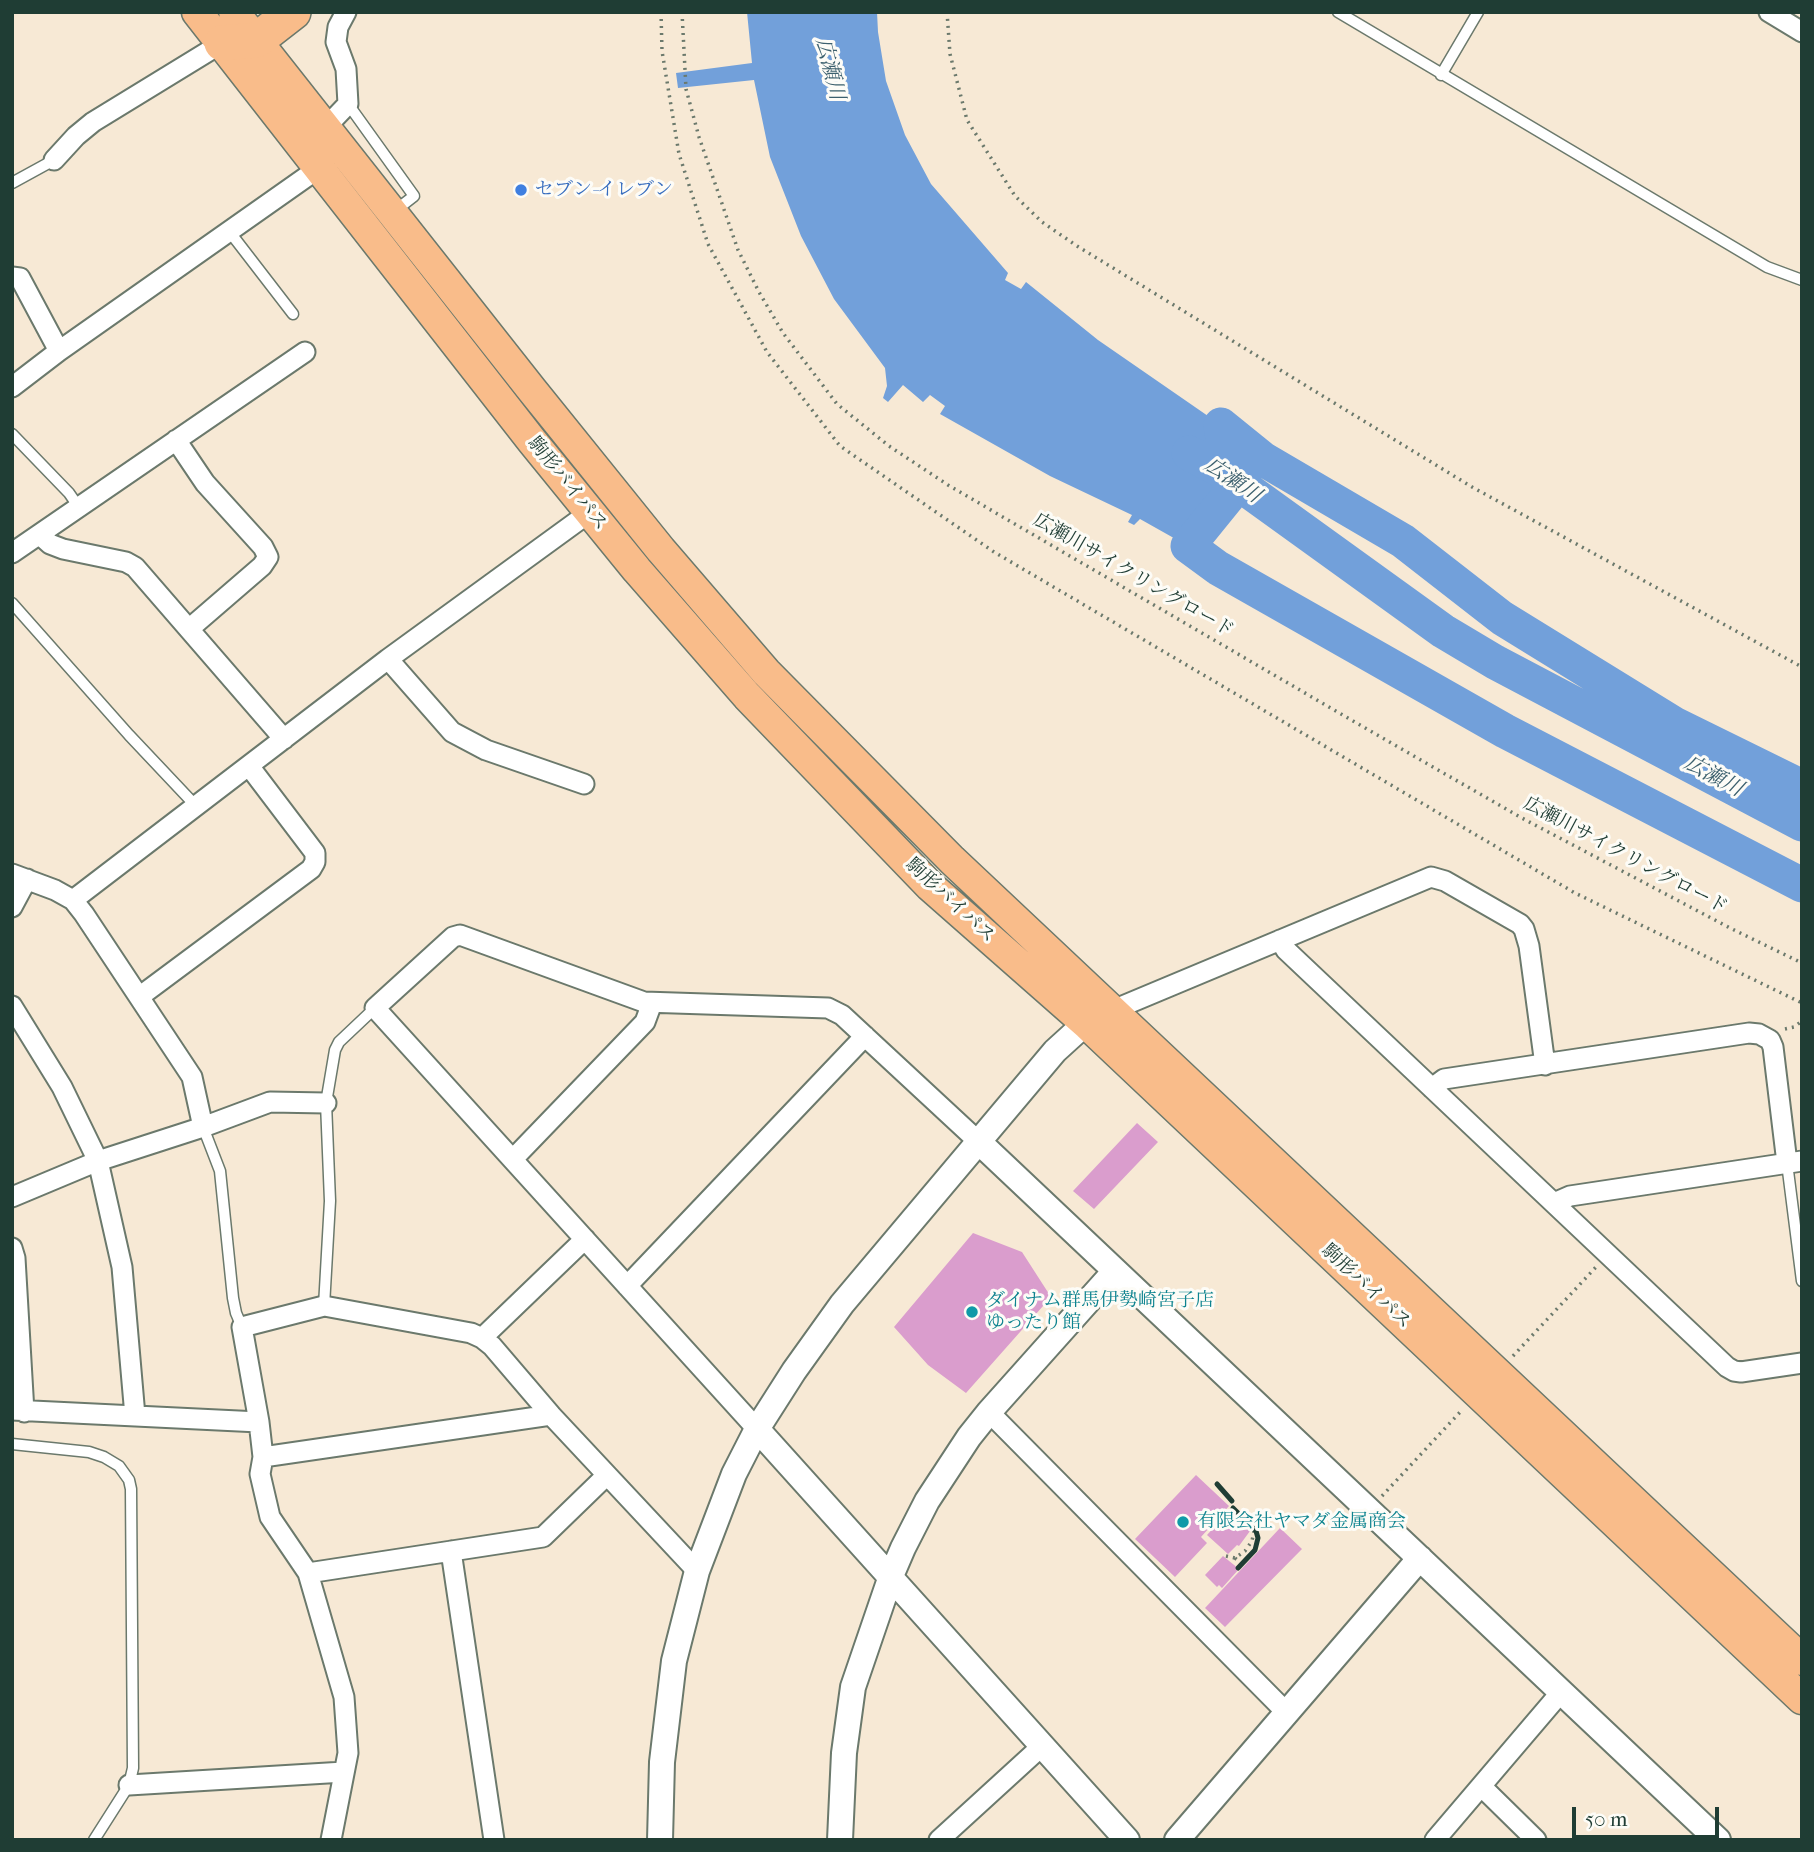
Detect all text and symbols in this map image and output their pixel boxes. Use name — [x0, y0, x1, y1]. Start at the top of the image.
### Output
water label: 広瀬川 — [809, 35, 849, 103]
place label: セブン-イレブン — [535, 179, 673, 201]
marker: セブン-イレブン — [513, 182, 529, 198]
street label: 駒形バイパス — [522, 433, 612, 535]
water label: 広瀬川 — [1199, 453, 1265, 509]
street label: 広瀬川サイクリングロード — [1029, 509, 1237, 643]
water label: 広瀬川 — [1679, 751, 1747, 803]
street label: 広瀬川サイクリングロード — [1519, 792, 1731, 920]
street label: 駒形バイパス — [901, 854, 999, 948]
street label: 駒形バイパス — [1317, 1240, 1415, 1334]
place label: ダイナム群馬伊勢崎宮子店 ゆったり館 — [986, 1290, 1214, 1334]
marker: ダイナム群馬伊勢崎宮子店 ゆったり館 — [964, 1304, 980, 1320]
place label: 有限会社ヤマダ金属商会 — [1197, 1511, 1406, 1533]
marker: 有限会社ヤマダ金属商会 — [1175, 1514, 1191, 1530]
scale bar — [1576, 1792, 1723, 1836]
text: 50 m — [1585, 1807, 1628, 1831]

